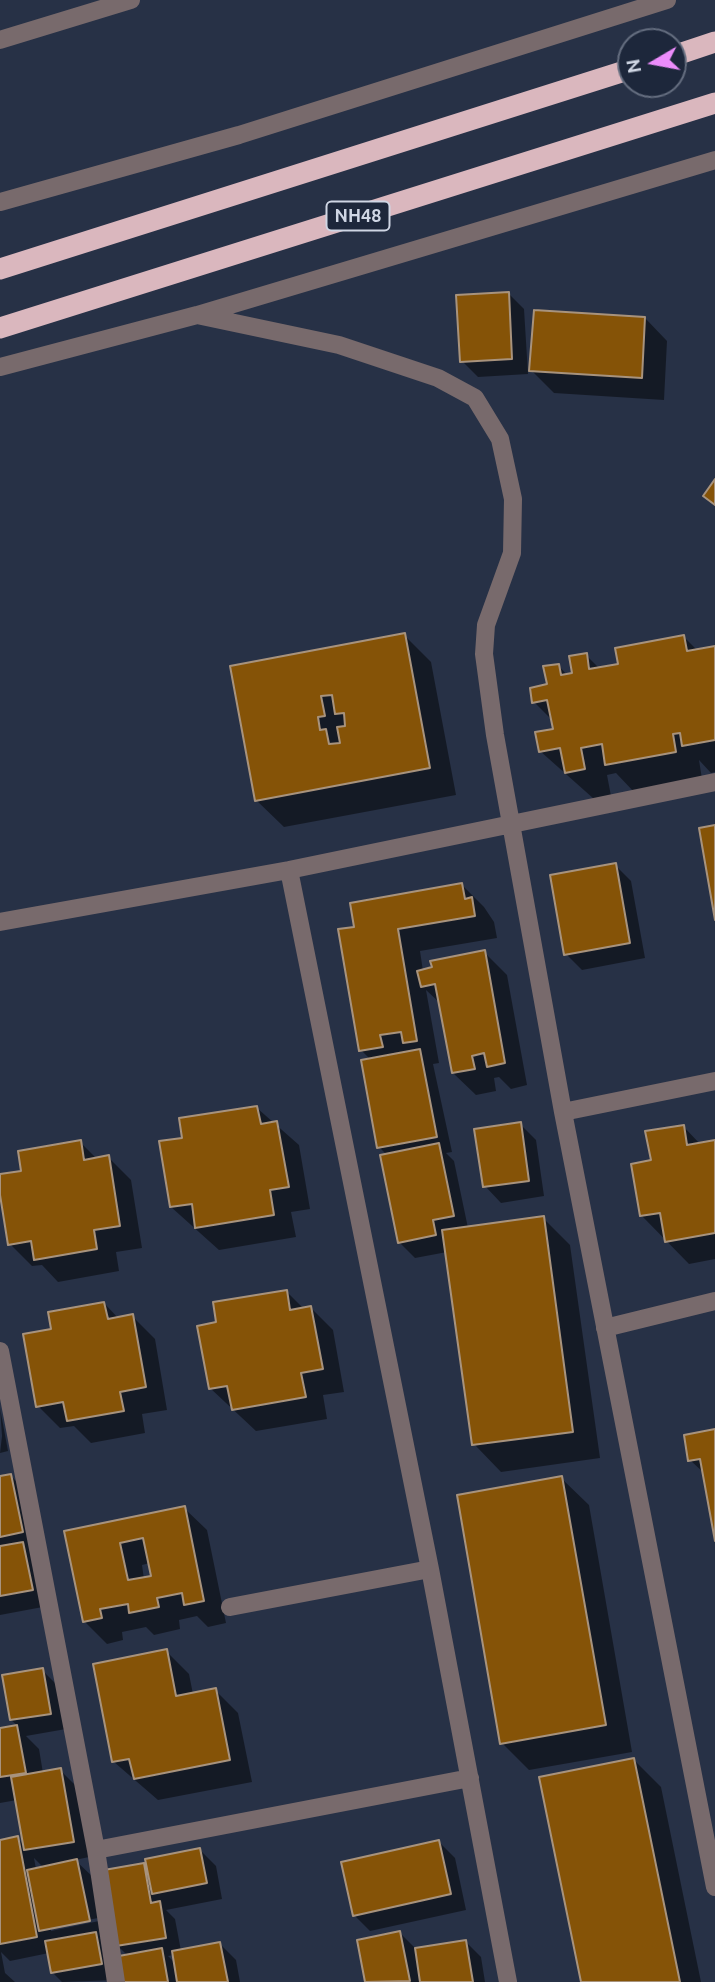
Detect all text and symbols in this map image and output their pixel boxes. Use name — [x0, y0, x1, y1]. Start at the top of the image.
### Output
north arrow — [617, 28, 687, 98]
text: N — [621, 57, 645, 75]
road number: NH48 — [326, 202, 390, 230]

